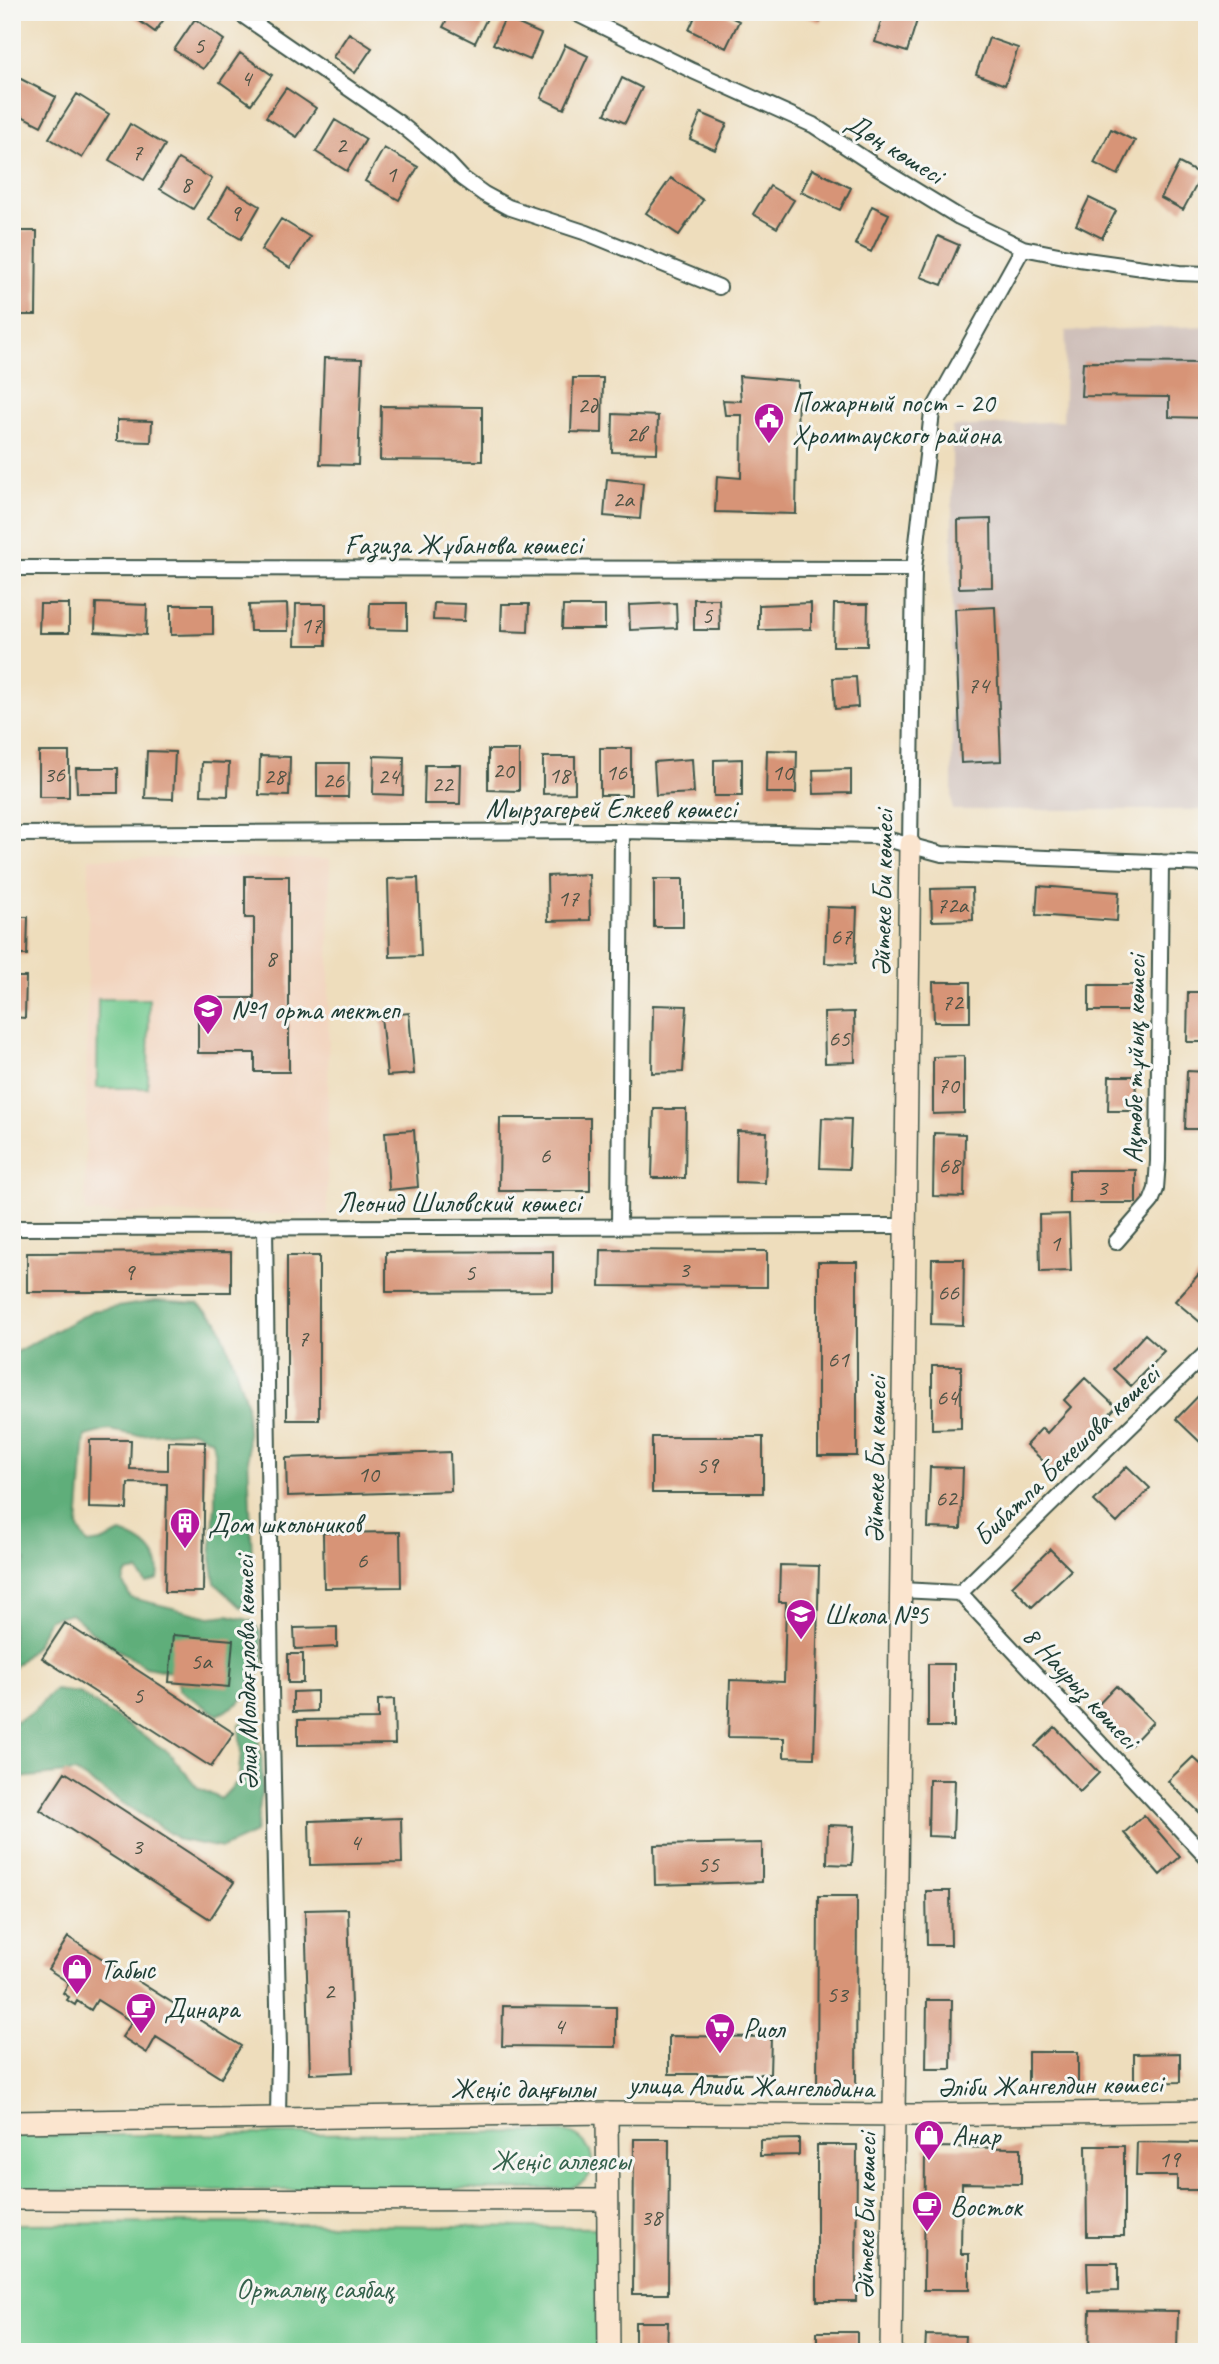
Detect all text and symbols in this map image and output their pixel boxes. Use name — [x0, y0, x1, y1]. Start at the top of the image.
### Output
house number: 5 — [194, 30, 206, 60]
house number: 4 — [241, 63, 254, 93]
street label: Дөң көшесі — [840, 104, 954, 194]
house number: 2 — [336, 130, 349, 160]
house number: 7 — [132, 137, 144, 167]
house number: 1 — [386, 159, 398, 189]
house number: 8 — [181, 169, 194, 199]
house number: 9 — [230, 198, 243, 228]
place label: Пожарный пост - 20 Хромтауского района — [792, 385, 1002, 452]
house number: 2д — [577, 390, 599, 420]
public building icon: Пожарный пост - 20 Хромтауского района — [752, 401, 786, 445]
house number: 2в — [626, 419, 650, 449]
house number: 2а — [612, 484, 635, 514]
street label: Ғазиза Жұбанова көшесі — [344, 527, 586, 563]
house number: 5 — [702, 600, 714, 630]
house number: 17 — [300, 610, 323, 640]
house number: 74 — [967, 670, 991, 700]
house number: 20 — [492, 755, 516, 785]
house number: 16 — [605, 757, 628, 787]
house number: 10 — [771, 757, 795, 787]
house number: 36 — [43, 759, 66, 789]
house number: 18 — [548, 760, 572, 790]
house number: 28 — [263, 761, 287, 791]
house number: 24 — [377, 761, 401, 791]
house number: 26 — [322, 765, 345, 795]
house number: 22 — [431, 769, 455, 799]
street label: Мырзагерей Елкеев көшесі — [486, 791, 740, 826]
street label: Әйтеке Би көшесі — [863, 806, 901, 977]
house number: 17 — [557, 883, 580, 913]
house number: 72а — [936, 890, 970, 920]
house number: 67 — [830, 921, 853, 951]
house number: 8 — [266, 943, 279, 973]
street label: Ақтөбе тұйық көшесі — [1115, 951, 1153, 1164]
house number: 72 — [941, 987, 965, 1017]
school or university icon: №1 орта мектеп — [191, 992, 225, 1036]
place label: №1 орта мектеп — [231, 992, 401, 1027]
house number: 65 — [828, 1023, 851, 1053]
house number: 70 — [937, 1070, 961, 1100]
house number: 6 — [540, 1140, 552, 1170]
house number: 68 — [938, 1150, 962, 1180]
house number: 3 — [1097, 1172, 1110, 1202]
street label: Леонид Шиловский көшесі — [337, 1185, 584, 1220]
house number: 1 — [1050, 1228, 1062, 1258]
house number: 3 — [679, 1254, 692, 1284]
house number: 9 — [124, 1257, 137, 1287]
house number: 5 — [465, 1257, 477, 1287]
house number: 66 — [937, 1277, 960, 1307]
house number: 7 — [298, 1323, 310, 1353]
house number: 61 — [827, 1344, 850, 1374]
street label: Бибатпа Бекешова көшесі — [965, 1354, 1169, 1553]
street label: Әйтеке Би көшесі — [856, 1373, 894, 1544]
house number: 64 — [936, 1382, 960, 1412]
house number: 59 — [696, 1450, 720, 1480]
house number: 10 — [357, 1459, 381, 1489]
house number: 62 — [935, 1483, 959, 1513]
building icon: Дом школьников — [168, 1506, 202, 1550]
place label: Дом школьников — [208, 1506, 366, 1541]
house number: 6 — [357, 1545, 369, 1575]
street label: Әлия Молдағұлова көшесі — [226, 1551, 266, 1791]
school or university icon: Школа №5 — [784, 1597, 818, 1641]
place label: Школа №5 — [824, 1597, 930, 1632]
street label: 8 Наурыз көшесі — [1014, 1618, 1149, 1759]
house number: 5а — [190, 1646, 213, 1676]
house number: 5 — [133, 1680, 145, 1710]
house number: 4 — [350, 1827, 363, 1857]
house number: 3 — [132, 1831, 145, 1861]
house number: 55 — [697, 1849, 720, 1879]
shop icon: Табыс — [60, 1952, 94, 1996]
place label: Табыс — [100, 1952, 157, 1987]
house number: 2 — [324, 1976, 337, 2006]
house number: 53 — [826, 1979, 850, 2009]
cafe icon: Динара — [124, 1991, 158, 2035]
place label: Динара — [164, 1991, 241, 2026]
house number: 4 — [554, 2011, 567, 2041]
supermarket icon: Риол — [703, 2011, 737, 2055]
place label: Риол — [743, 2011, 787, 2046]
street label: Әліби Жангелдин көшесі — [937, 2065, 1167, 2104]
street label: улица Алиби Жангельдина — [626, 2066, 877, 2106]
street label: Жеңіс даңғылы — [451, 2071, 597, 2106]
shop icon: Анар — [912, 2118, 946, 2162]
place label: Анар — [952, 2118, 1002, 2153]
street label: Әйтеке Би көшесі — [846, 2129, 884, 2300]
park label: Жеңіс аллеясы — [491, 2143, 633, 2178]
house number: 19 — [1158, 2144, 1182, 2174]
cafe icon: Восток — [910, 2189, 944, 2233]
place label: Восток — [950, 2189, 1024, 2224]
house number: 38 — [640, 2202, 664, 2232]
park label: Орталық саябақ — [236, 2271, 396, 2306]

